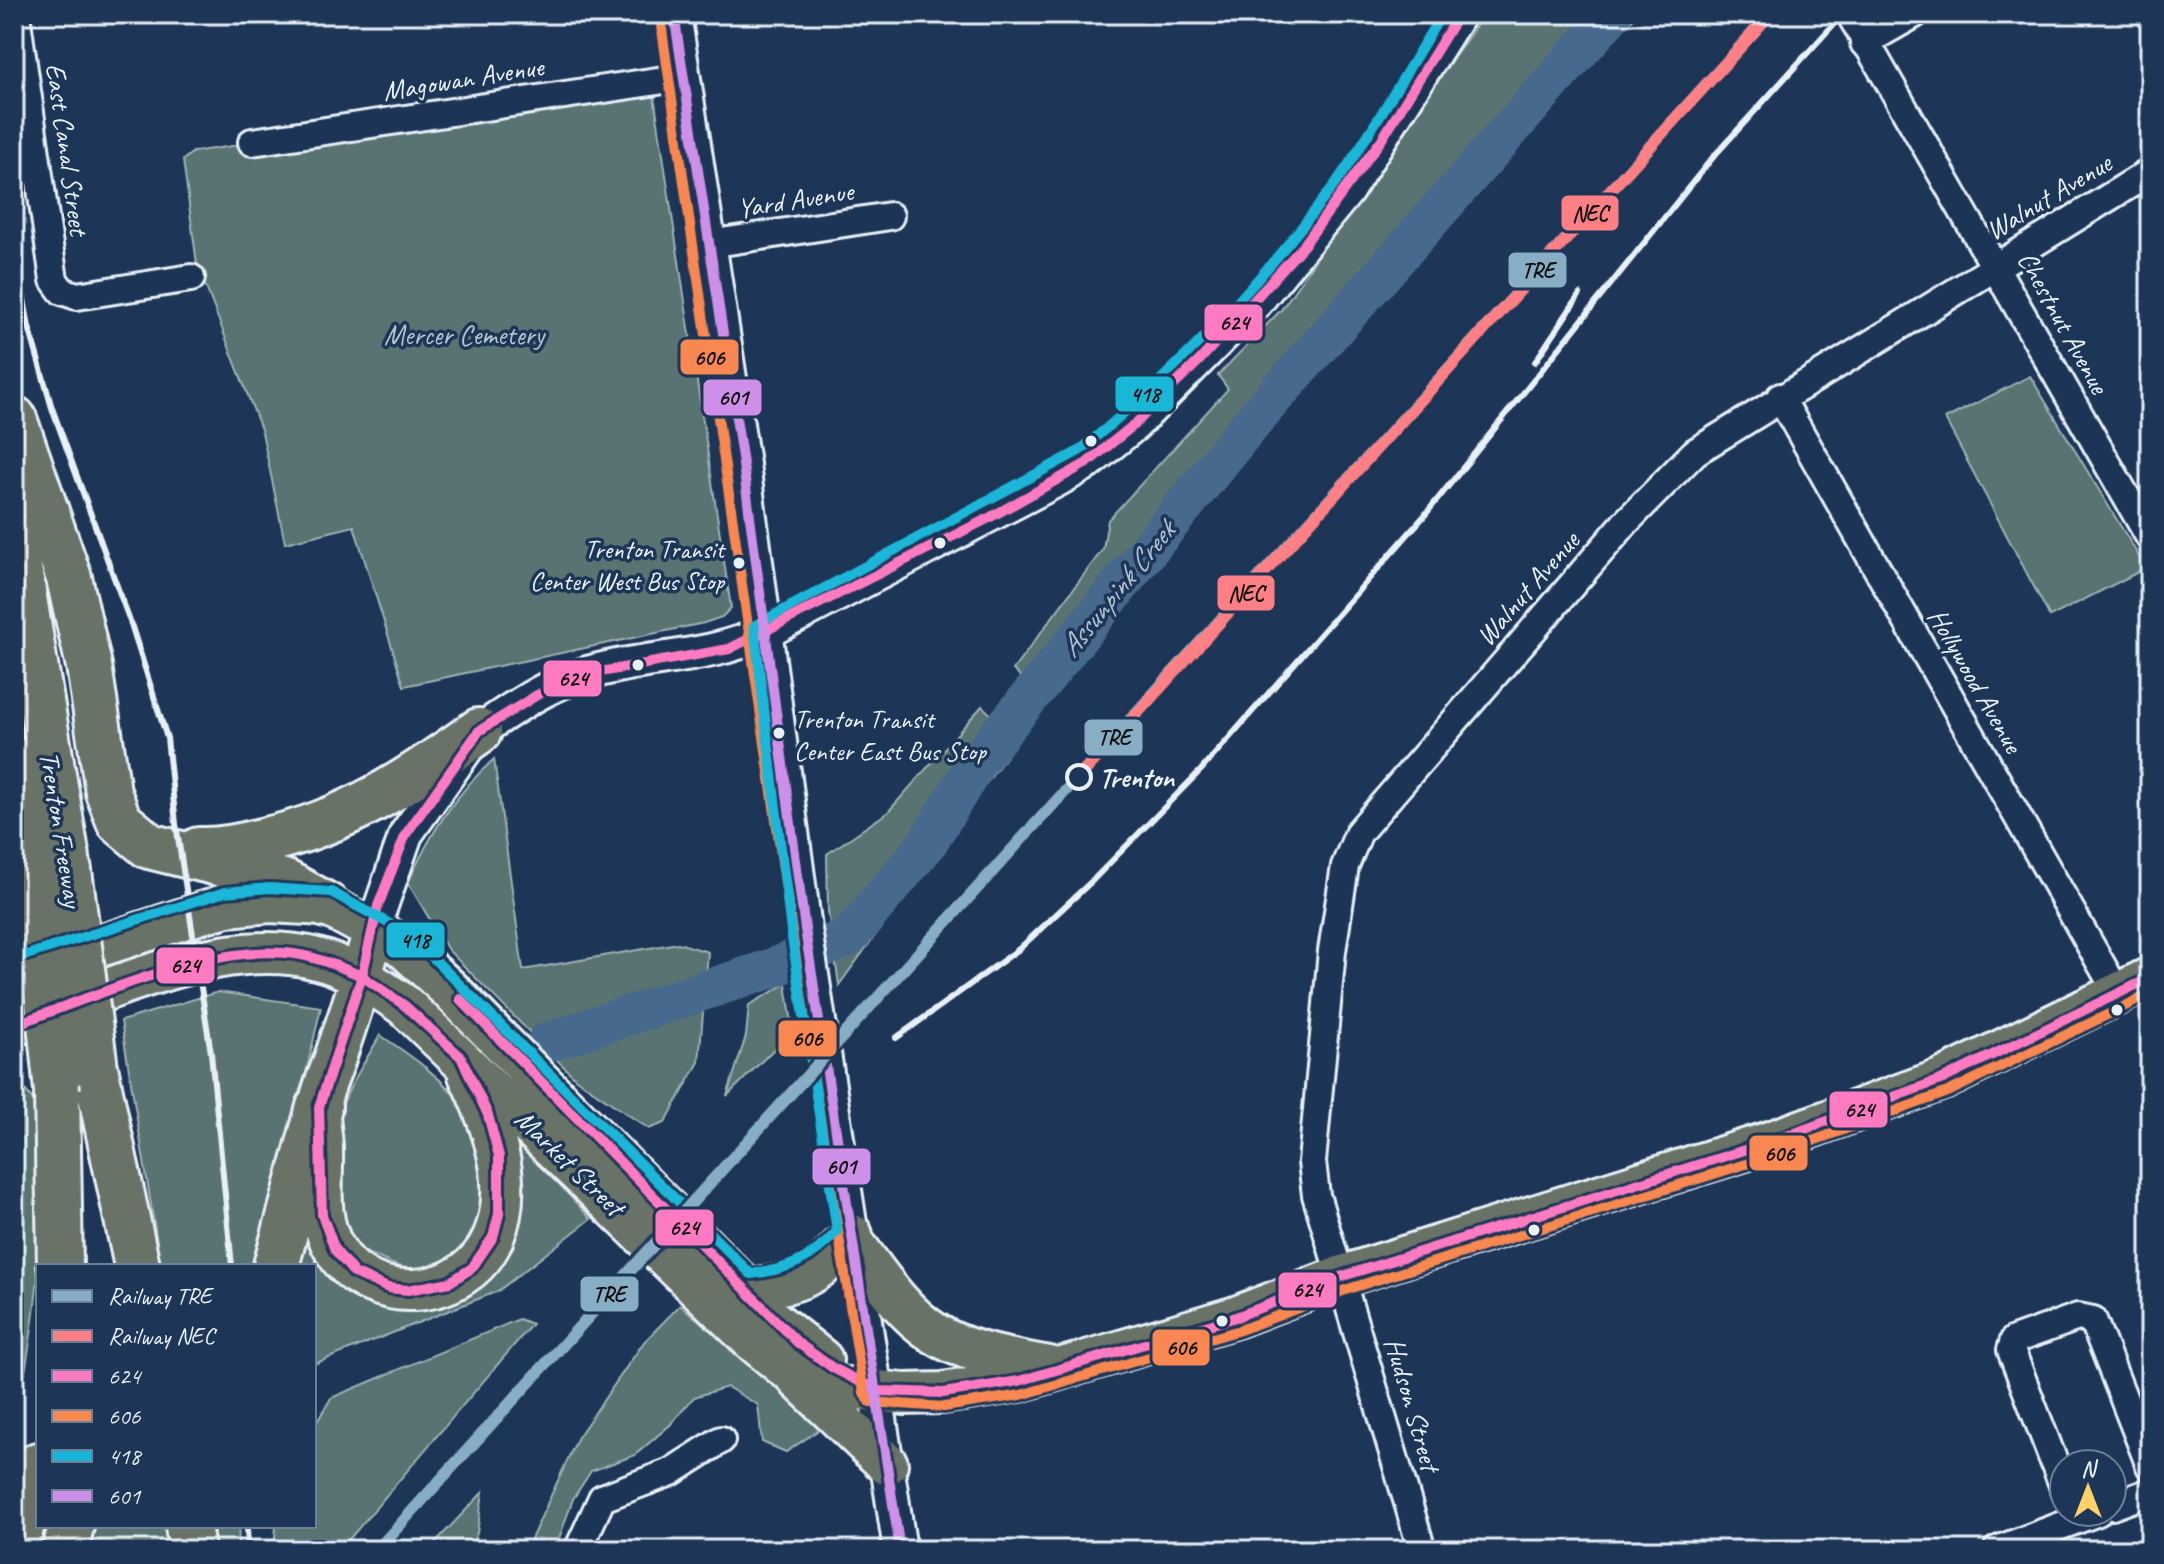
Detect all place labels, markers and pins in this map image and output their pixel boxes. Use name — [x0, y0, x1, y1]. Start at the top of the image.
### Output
unlabelled marker — [1083, 433, 1099, 449]
place label: Trenton Transit Center West Bus Stop — [530, 533, 726, 598]
unlabelled marker — [932, 535, 948, 551]
marker: Trenton Transit Center West Bus Stop — [731, 555, 747, 571]
unlabelled marker — [630, 657, 646, 673]
place label: Trenton Transit Center East Bus Stop — [794, 703, 988, 768]
marker: Trenton Transit Center East Bus Stop — [771, 725, 787, 741]
place label: Trenton — [1099, 760, 1175, 795]
marker: Trenton — [1066, 764, 1092, 790]
unlabelled marker — [2109, 1002, 2125, 1018]
unlabelled marker — [1526, 1222, 1542, 1238]
unlabelled marker — [1214, 1313, 1230, 1329]

